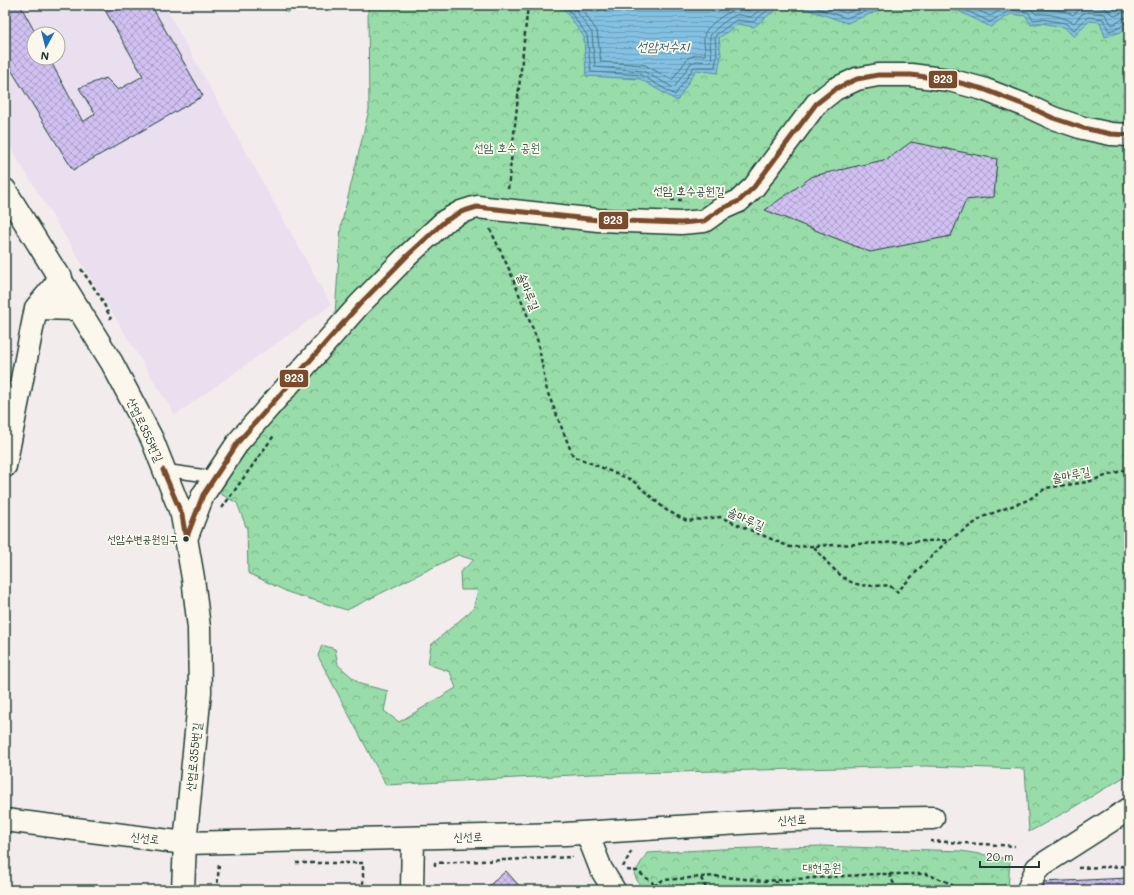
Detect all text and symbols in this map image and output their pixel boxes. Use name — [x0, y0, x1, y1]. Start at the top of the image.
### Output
north arrow — [26, 26, 66, 66]
water label: 선암저수지 — [637, 37, 691, 54]
text: N — [40, 48, 50, 64]
line badge: 923 — [928, 70, 958, 89]
text: 923 — [933, 71, 953, 86]
park label: 선암 호수 공원 — [474, 139, 540, 155]
street label: 선암 호수공원길 — [653, 181, 725, 199]
line badge: 923 — [598, 211, 629, 230]
text: 923 — [603, 212, 623, 227]
street label: 솔마루길 — [514, 271, 544, 313]
line badge: 923 — [279, 369, 309, 388]
text: 923 — [284, 370, 304, 385]
street label: 산업로355번길 — [124, 395, 168, 465]
street label: 솔마루길 — [1050, 462, 1092, 486]
street label: 솔마루길 — [726, 503, 768, 533]
place label: 선암수변공원입구 — [107, 531, 178, 546]
marker: 선암수변공원입구 — [181, 534, 191, 544]
street label: 산업로355번길 — [181, 721, 205, 792]
street label: 신선로 — [777, 810, 807, 828]
street label: 신선로 — [130, 827, 160, 847]
street label: 신선로 — [453, 828, 483, 844]
scale bar — [980, 843, 1039, 869]
text: 20 m — [986, 848, 1014, 864]
park label: 대현공원 — [803, 859, 841, 875]

